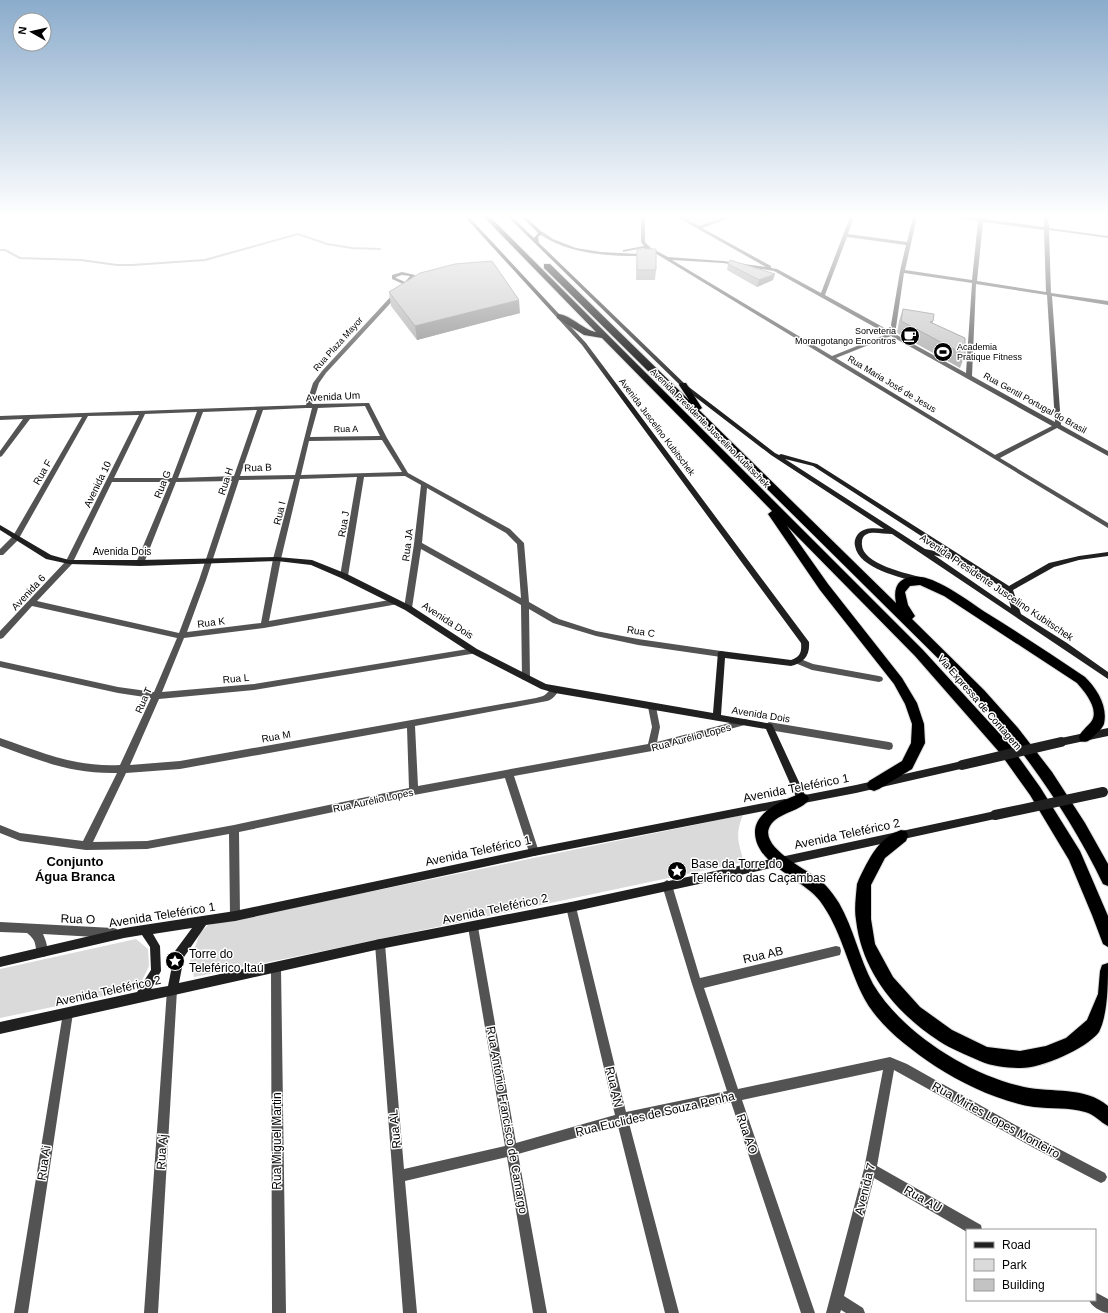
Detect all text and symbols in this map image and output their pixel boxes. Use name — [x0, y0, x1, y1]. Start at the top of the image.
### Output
north arrow — [12, 12, 52, 52]
text: N — [16, 26, 29, 35]
street label: Rua Plaza Mayor — [311, 315, 365, 373]
cafe icon: Sorveteria Morangotango Encontros — [899, 325, 921, 347]
place label: Sorveteria Morangotango Encontros — [795, 326, 896, 346]
sports icon: Academia Pratique Fitness — [932, 341, 954, 363]
place label: Academia Pratique Fitness — [957, 342, 1023, 362]
street label: Rua Maria José de Jesus — [846, 354, 939, 415]
street label: Avenida Presidente Juscelino Kubitschek — [648, 366, 772, 490]
street label: Rua Gentil Portugal do Brasil — [982, 370, 1088, 436]
street label: Avenida Juscelino Kubitschek — [617, 377, 697, 478]
street label: Avenida Um — [306, 390, 360, 403]
street label: Rua A — [334, 424, 358, 434]
street label: Rua F — [31, 458, 54, 487]
street label: Avenida 10 — [82, 459, 114, 509]
street label: Rua B — [244, 462, 272, 473]
street label: Rua H — [216, 466, 235, 496]
street label: Rua G — [152, 469, 173, 500]
street label: Rua I — [271, 500, 288, 526]
street label: Rua J — [336, 510, 351, 538]
street label: Rua JA — [400, 528, 415, 562]
street label: Avenida Presidente Juscelino Kubitschek — [918, 532, 1076, 644]
street label: Avenida Dois — [93, 546, 151, 557]
street label: Avenida 6 — [9, 572, 48, 612]
street label: Avenida Dois — [420, 600, 475, 641]
street label: Rua K — [197, 615, 226, 630]
street label: Rua C — [626, 624, 656, 639]
street label: Via Expressa de Contagem — [936, 653, 1024, 752]
street label: Rua L — [222, 672, 250, 685]
street label: Rua T — [133, 686, 154, 715]
street label: Avenida Dois — [731, 704, 791, 725]
street label: Rua Aurélio Lopes — [650, 722, 732, 753]
street label: Rua M — [261, 729, 292, 744]
street label: Avenida Teleférico 1 — [742, 771, 850, 805]
street label: Rua Aurélio Lopes — [332, 787, 414, 814]
street label: Avenida Teleférico 2 — [793, 816, 901, 852]
street label: Avenida Teleférico 1 — [424, 833, 532, 869]
district label: Conjunto Água Branca — [35, 854, 116, 884]
place label: Base da Torre do Teleférico das Caçambas — [691, 857, 826, 885]
place icon: Base da Torre do Teleférico das Caçambas — [666, 860, 688, 882]
street label: Avenida Teleférico 2 — [441, 891, 549, 927]
street label: Avenida Teleférico 1 — [108, 900, 217, 930]
street label: Rua O — [60, 911, 96, 927]
street label: Rua AB — [742, 944, 784, 966]
place label: Torre do Teleférico Itaú — [189, 947, 264, 975]
place icon: Torre do Teleférico Itaú — [164, 950, 186, 972]
street label: Avenida Teleférico 2 — [54, 973, 162, 1009]
street label: Rua Antônio Francisco de Camargo — [484, 1025, 530, 1215]
street label: Rua AN — [603, 1065, 625, 1109]
street label: Rua Mirtes Lopes Monteiro — [930, 1079, 1063, 1161]
street label: Rua Euclides de Souza Penha — [574, 1089, 736, 1139]
street label: Rua Miguel Martin — [270, 1092, 284, 1190]
street label: Rua AL — [386, 1108, 404, 1149]
street label: Rua AO — [734, 1112, 760, 1156]
street label: Rua Aj — [154, 1134, 170, 1170]
street label: Rua Ai — [34, 1144, 54, 1182]
street label: Avenida 7 — [852, 1161, 878, 1216]
street label: Rua AU — [902, 1183, 944, 1215]
legend — [966, 1229, 1096, 1301]
text: Road — [1002, 1238, 1031, 1252]
text: Park — [1002, 1258, 1028, 1272]
text: Building — [1002, 1278, 1045, 1292]

